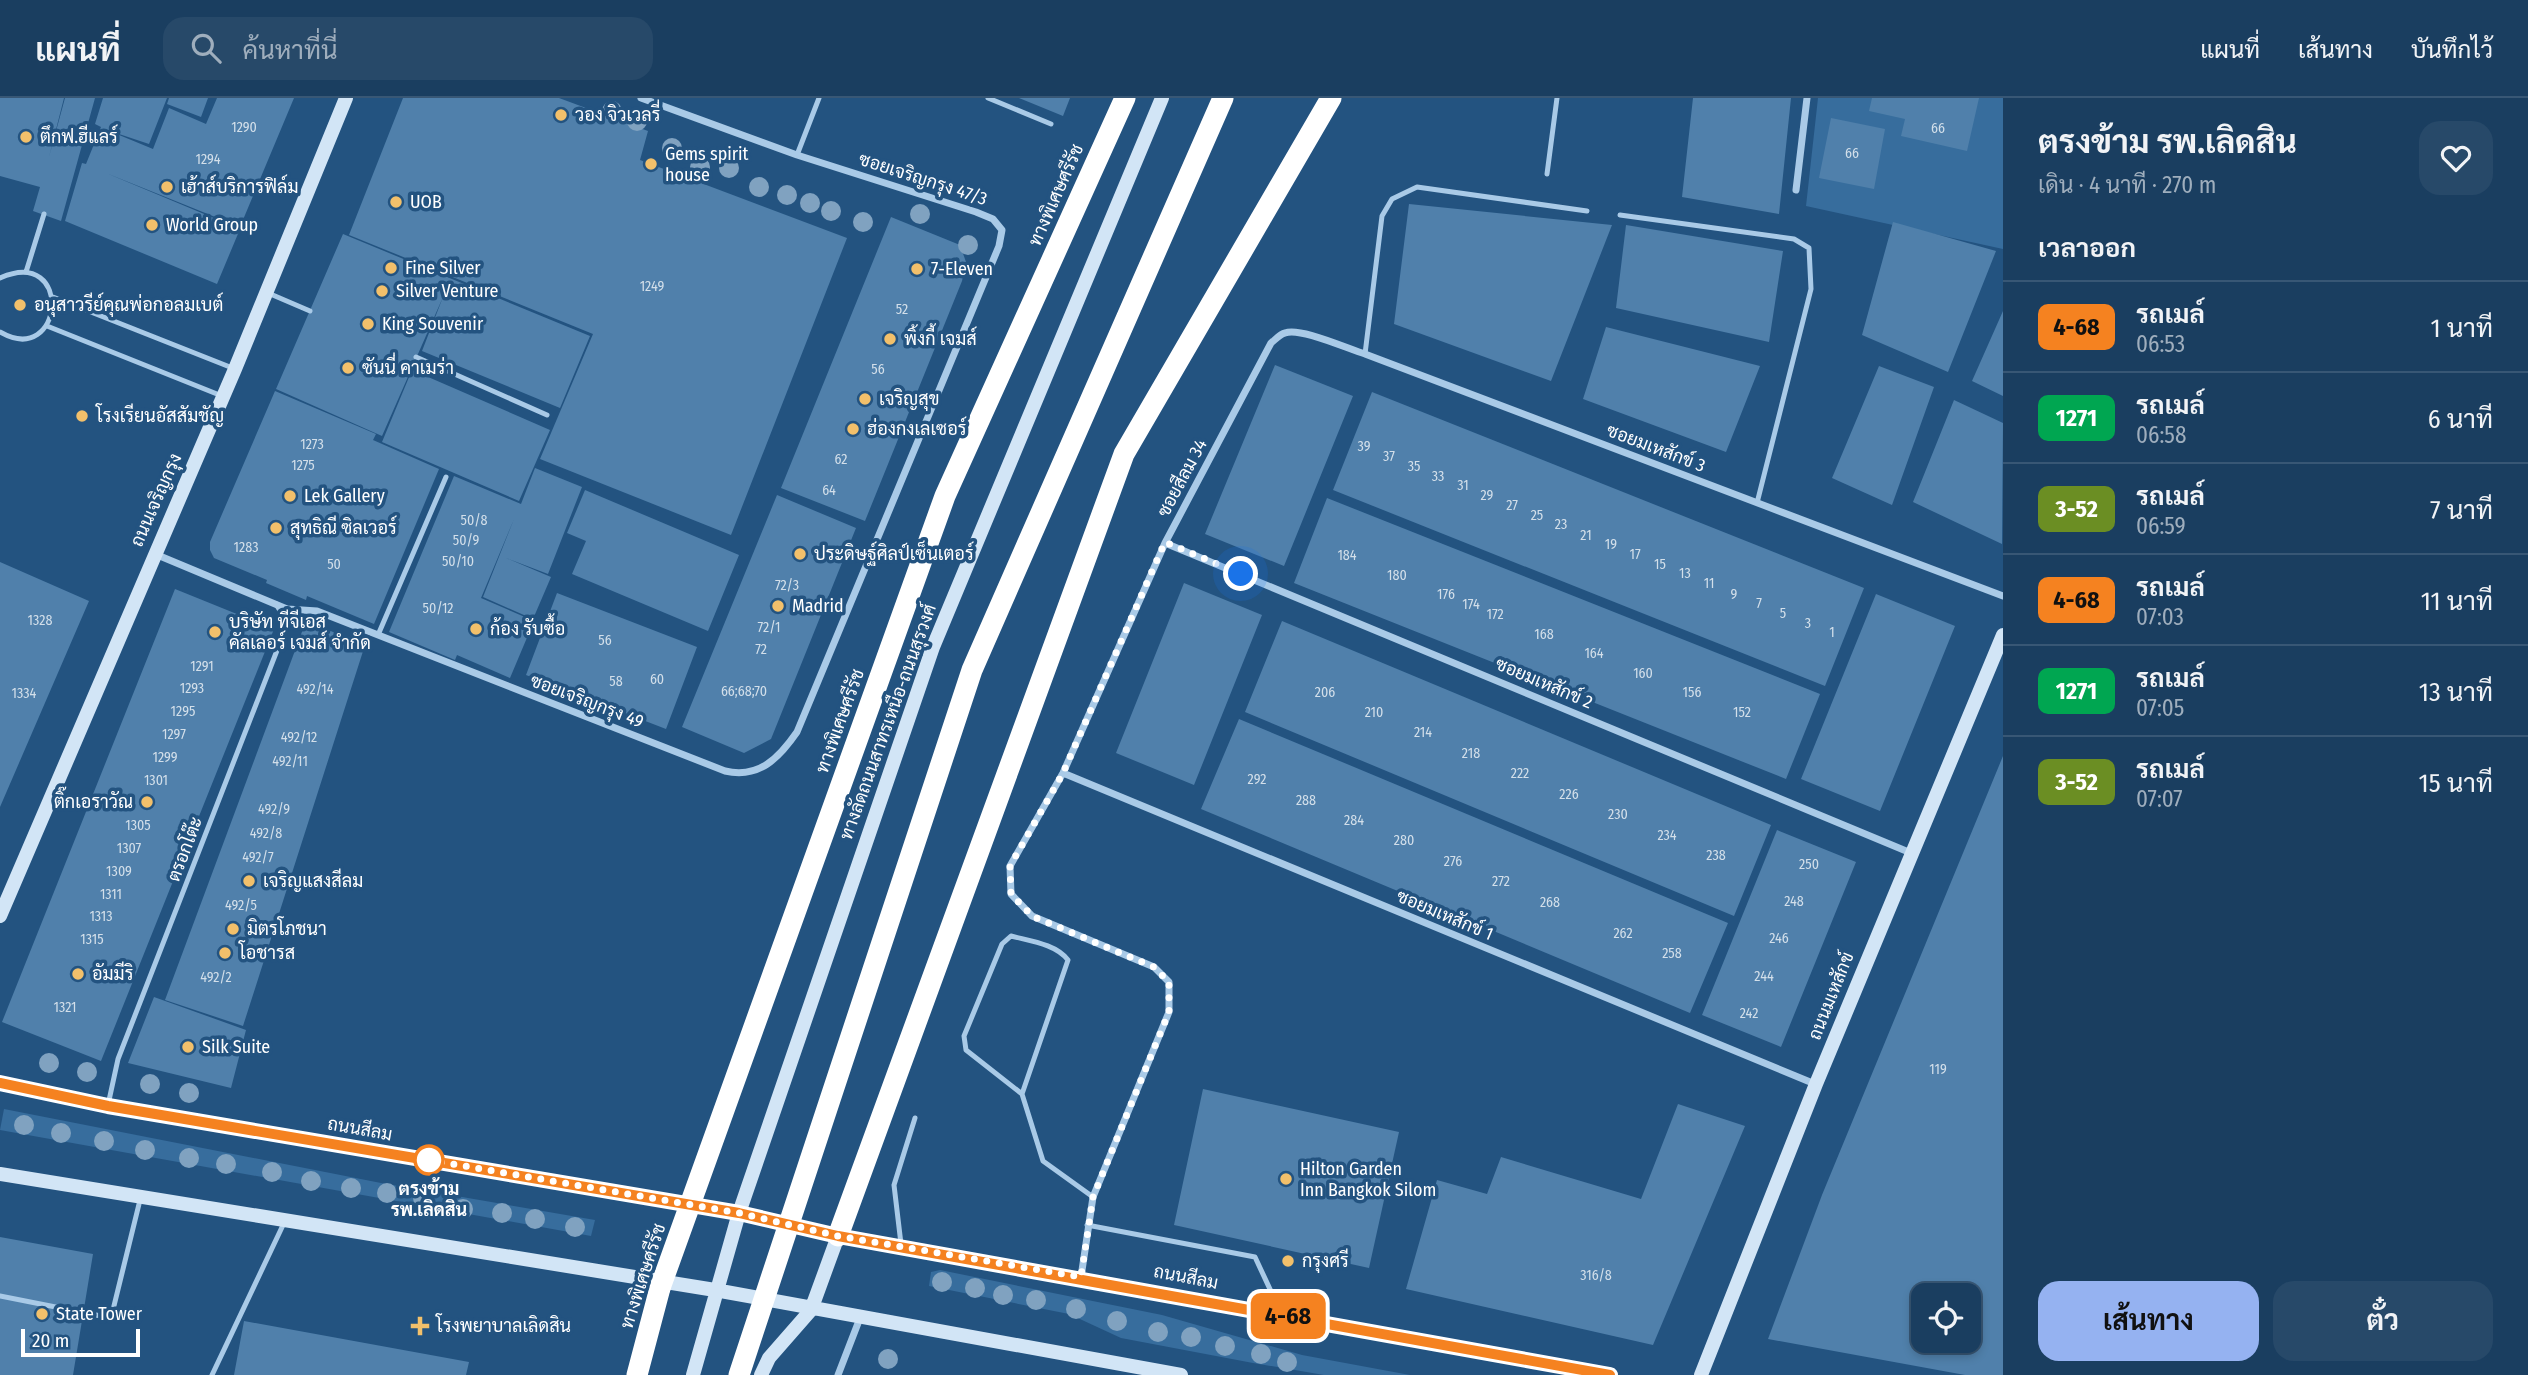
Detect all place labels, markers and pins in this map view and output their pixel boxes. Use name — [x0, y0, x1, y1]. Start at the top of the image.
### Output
place label: วอง จิวเวลรี่ — [575, 99, 661, 126]
marker: วอง จิวเวลรี่ — [553, 107, 569, 123]
place label: ตึกฟ.ฮีแลร์ — [40, 124, 118, 148]
marker: ตึกฟ.ฮีแลร์ — [18, 129, 34, 145]
place label: Gems spirit house — [665, 143, 749, 186]
marker: Gems spirit house — [643, 156, 659, 172]
place label: เฮ้าส์บริการฟิล์ม — [181, 174, 299, 198]
marker: เฮ้าส์บริการฟิล์ม — [159, 179, 175, 195]
place label: UOB — [410, 191, 442, 213]
marker: UOB — [388, 194, 404, 210]
place label: World Group — [166, 214, 258, 236]
marker: World Group — [144, 217, 160, 233]
place label: Fine Silver — [405, 257, 481, 279]
place label: 7-Eleven — [931, 258, 993, 280]
marker: Fine Silver — [383, 260, 399, 276]
marker: 7-Eleven — [909, 261, 925, 277]
place label: Silver Venture — [396, 280, 499, 302]
marker: Silver Venture — [374, 283, 390, 299]
place label: อนุสาวรีย์คุณพ่อกอลมเบต์ — [34, 292, 223, 317]
marker: อนุสาวรีย์คุณพ่อกอลมเบต์ — [12, 297, 28, 313]
place label: King Souvenir — [382, 313, 484, 335]
marker: King Souvenir — [360, 316, 376, 332]
place label: พิ้งกี้ เจมส์ — [904, 323, 977, 350]
marker: พิ้งกี้ เจมส์ — [882, 331, 898, 347]
place label: ซันนี่ คาเมร่า — [362, 352, 454, 379]
marker: ซันนี่ คาเมร่า — [340, 360, 356, 376]
place label: เจริญสุข — [879, 388, 939, 411]
marker: เจริญสุข — [857, 391, 873, 407]
place label: โรงเรียนอัสสัมชัญ — [95, 403, 224, 427]
marker: โรงเรียนอัสสัมชัญ — [74, 408, 90, 424]
place label: ฮ่องกงเลเซอร์ — [867, 416, 967, 440]
marker: ฮ่องกงเลเซอร์ — [845, 421, 861, 437]
place label: Lek Gallery — [304, 485, 385, 507]
marker: Lek Gallery — [282, 488, 298, 504]
place label: สุทธิณี ซิลเวอร์ — [290, 515, 397, 540]
marker: สุทธิณี ซิลเวอร์ — [268, 520, 284, 536]
place label: ประดิษฐ์ศิลป์เซ็นเตอร์ — [814, 540, 974, 566]
marker: ประดิษฐ์ศิลป์เซ็นเตอร์ — [792, 546, 808, 562]
place label: Madrid — [792, 595, 844, 617]
marker: Madrid — [770, 598, 786, 614]
place label: บริษัท ทีจีเอส คัลเลอร์ เจมส์ จำกัด — [229, 609, 371, 654]
place label: ก้อง รับซื้อ — [490, 613, 565, 640]
marker: ก้อง รับซื้อ — [468, 621, 484, 637]
marker: บริษัท ทีจีเอส คัลเลอร์ เจมส์ จำกัด — [207, 624, 223, 640]
place label: ติ๊กเอราวัณ — [54, 786, 133, 813]
marker: ติ๊กเอราวัณ — [139, 794, 155, 810]
place label: เจริญแสงสีลม — [263, 868, 363, 892]
marker: เจริญแสงสีลม — [241, 873, 257, 889]
place label: มิตรโภชนา — [247, 916, 327, 940]
marker: มิตรโภชนา — [225, 921, 241, 937]
place label: โอชารส — [238, 940, 295, 964]
marker: โอชารส — [217, 945, 233, 961]
place label: อัมมีริ — [92, 961, 134, 985]
marker: อัมมีริ — [70, 966, 86, 982]
place label: Silk Suite — [202, 1036, 270, 1058]
marker: Silk Suite — [180, 1039, 196, 1055]
marker: ตรงข้าม รพ.เลิดสิน — [414, 1145, 444, 1175]
place label: Hilton Garden Inn Bangkok Silom — [1300, 1158, 1436, 1201]
marker: Hilton Garden Inn Bangkok Silom — [1278, 1171, 1294, 1187]
place label: ตรงข้าม รพ.เลิดสิน — [391, 1177, 467, 1221]
place label: กรุงศรี — [1302, 1248, 1349, 1273]
marker: กรุงศรี — [1280, 1253, 1296, 1269]
place label: State Tower — [56, 1303, 143, 1325]
marker: State Tower — [34, 1306, 50, 1322]
place label: โรงพยาบาลเลิดสิน — [435, 1313, 571, 1337]
marker: โรงพยาบาลเลิดสิน — [410, 1316, 430, 1336]

